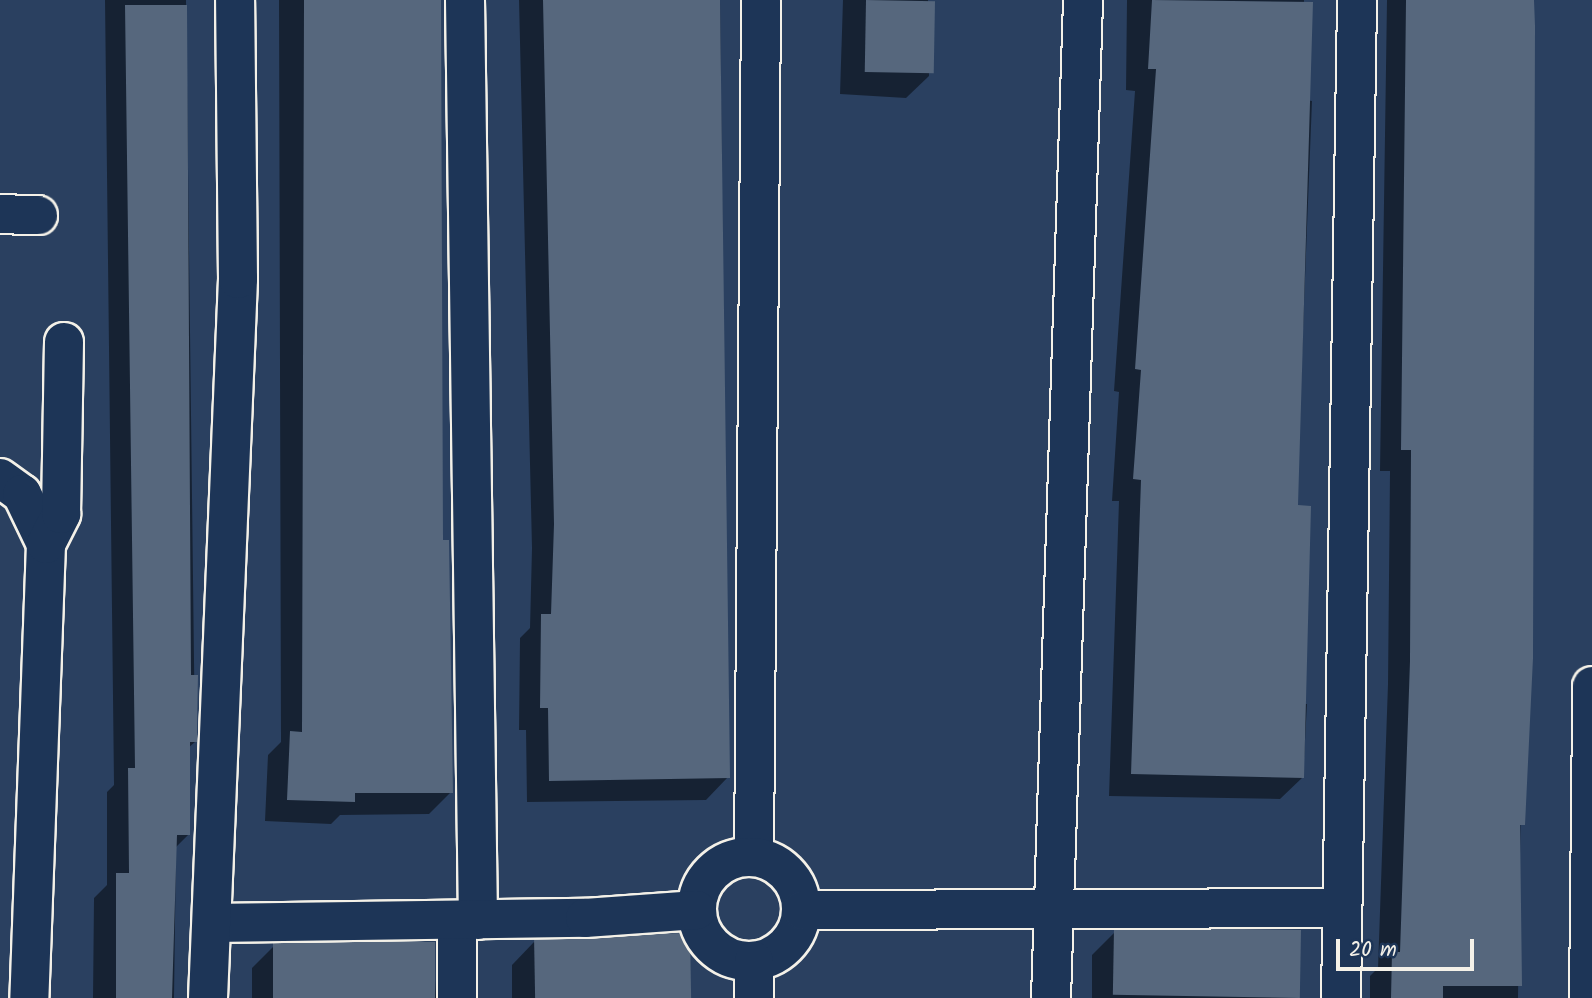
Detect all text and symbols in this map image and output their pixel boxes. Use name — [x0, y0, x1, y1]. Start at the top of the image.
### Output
scale bar — [1340, 925, 1478, 969]
text: 20 m — [1349, 934, 1397, 967]

